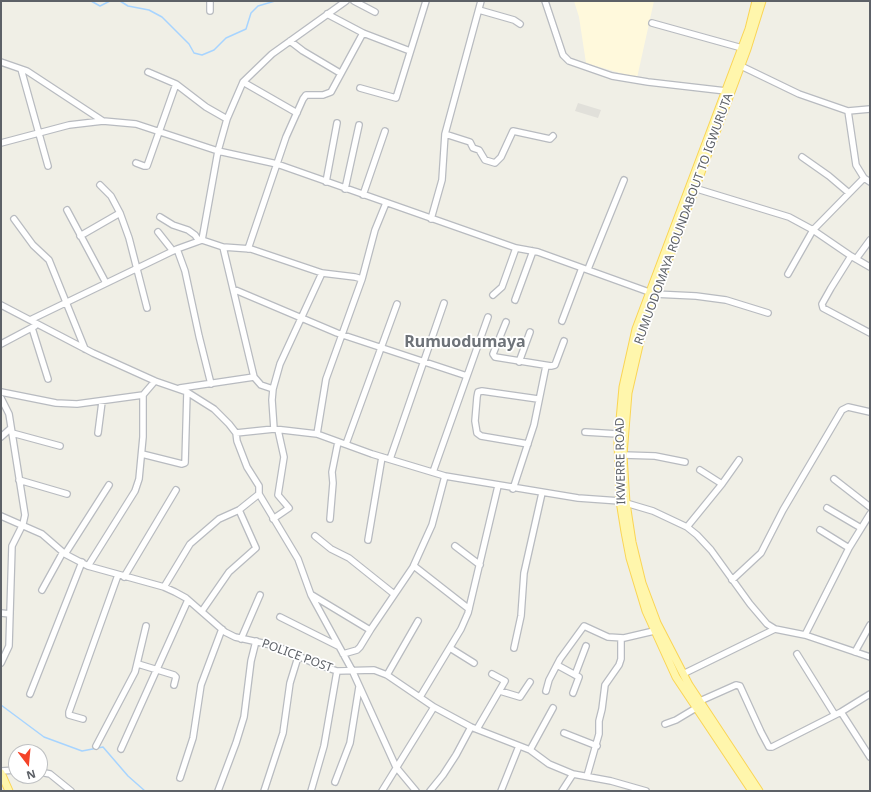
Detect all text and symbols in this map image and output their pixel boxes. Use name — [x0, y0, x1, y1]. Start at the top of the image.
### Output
street label: RUMUODOMAYA ROUNDABOUT TO IGWURUTA — [632, 91, 736, 347]
district label: Rumuodumaya — [404, 332, 526, 352]
street label: IKWERRE ROAD — [613, 417, 629, 505]
street label: POLICE POST — [260, 637, 334, 675]
north arrow — [8, 744, 48, 784]
text: N — [25, 767, 38, 783]

